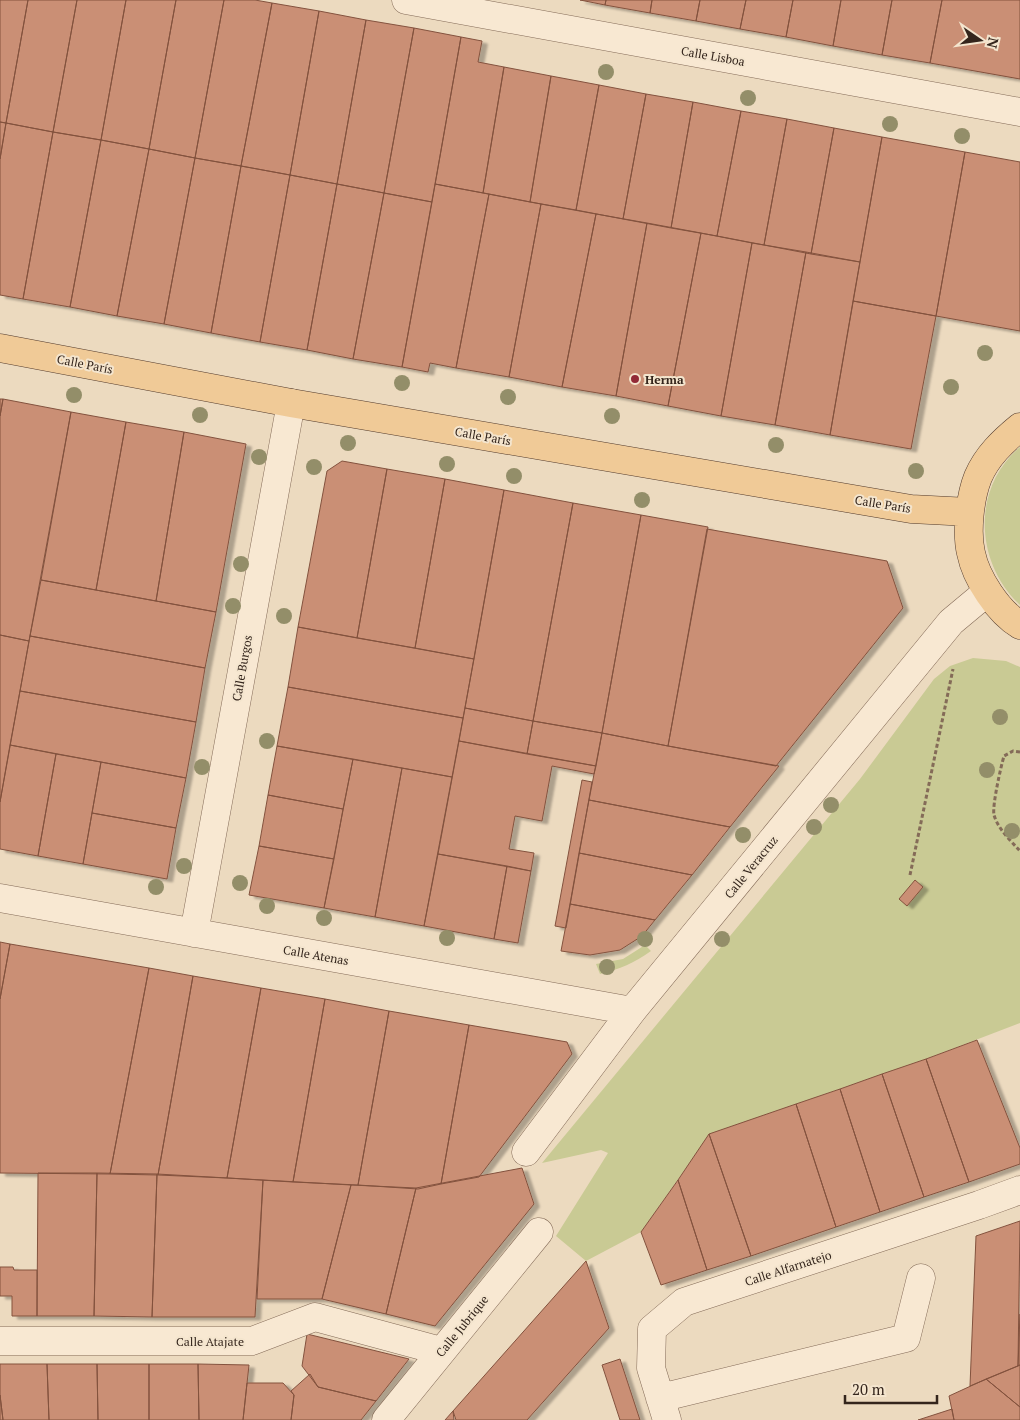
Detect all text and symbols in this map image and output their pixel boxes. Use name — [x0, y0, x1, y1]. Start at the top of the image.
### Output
north arrow — [955, 15, 1005, 65]
text: N — [983, 36, 1004, 51]
street label: Calle Lisboa — [680, 43, 746, 69]
street label: Calle París — [56, 351, 114, 377]
place label: Herma — [645, 372, 684, 387]
marker: Herma — [629, 373, 641, 385]
street label: Calle París — [454, 424, 512, 448]
street label: Calle París — [854, 492, 912, 516]
street label: Calle Burgos — [229, 634, 255, 702]
street label: Calle Veracruz — [721, 832, 781, 901]
street label: Calle Atenas — [282, 942, 350, 968]
street label: Calle Alfarnatejo — [743, 1247, 833, 1289]
street label: Calle Jubrique — [433, 1292, 491, 1360]
street label: Calle Atajate — [176, 1334, 244, 1349]
scale bar — [845, 1372, 938, 1404]
text: 20 m — [852, 1379, 885, 1399]

